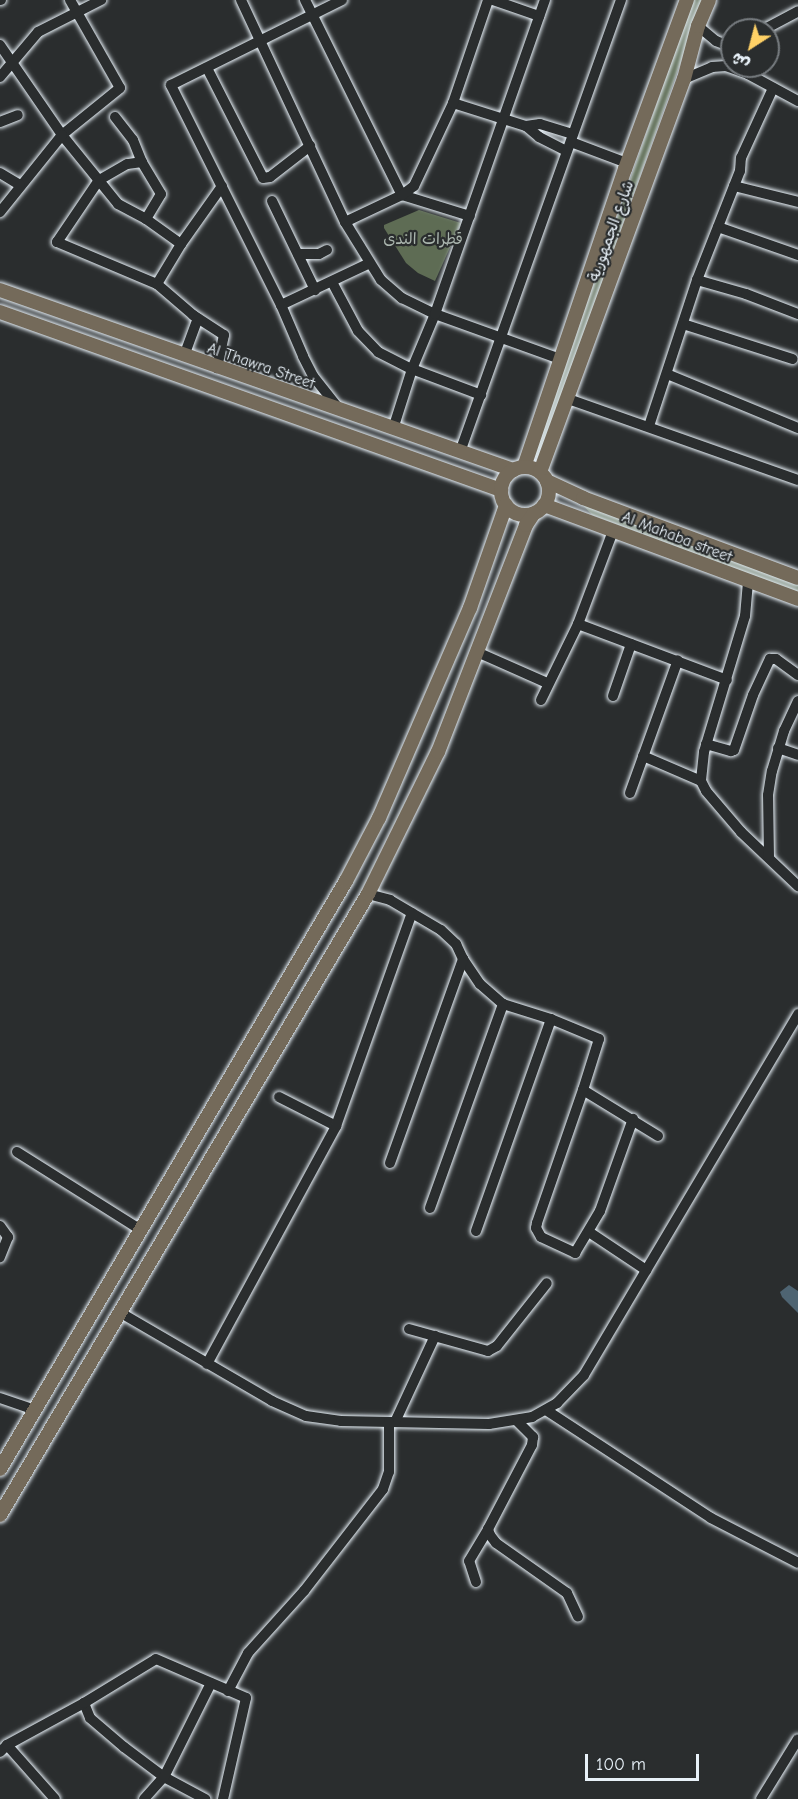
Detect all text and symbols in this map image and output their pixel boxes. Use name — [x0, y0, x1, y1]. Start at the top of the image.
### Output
north arrow — [720, 18, 780, 78]
text: ش — [728, 48, 753, 73]
street label: شارع الجمهورية — [584, 178, 638, 284]
park label: قطرات الندى — [383, 229, 463, 249]
street label: Al Thawra Street — [205, 339, 317, 393]
street label: Al Mahaba street — [619, 507, 735, 567]
scale bar — [588, 1742, 702, 1780]
text: 100 m — [596, 1754, 646, 1775]

